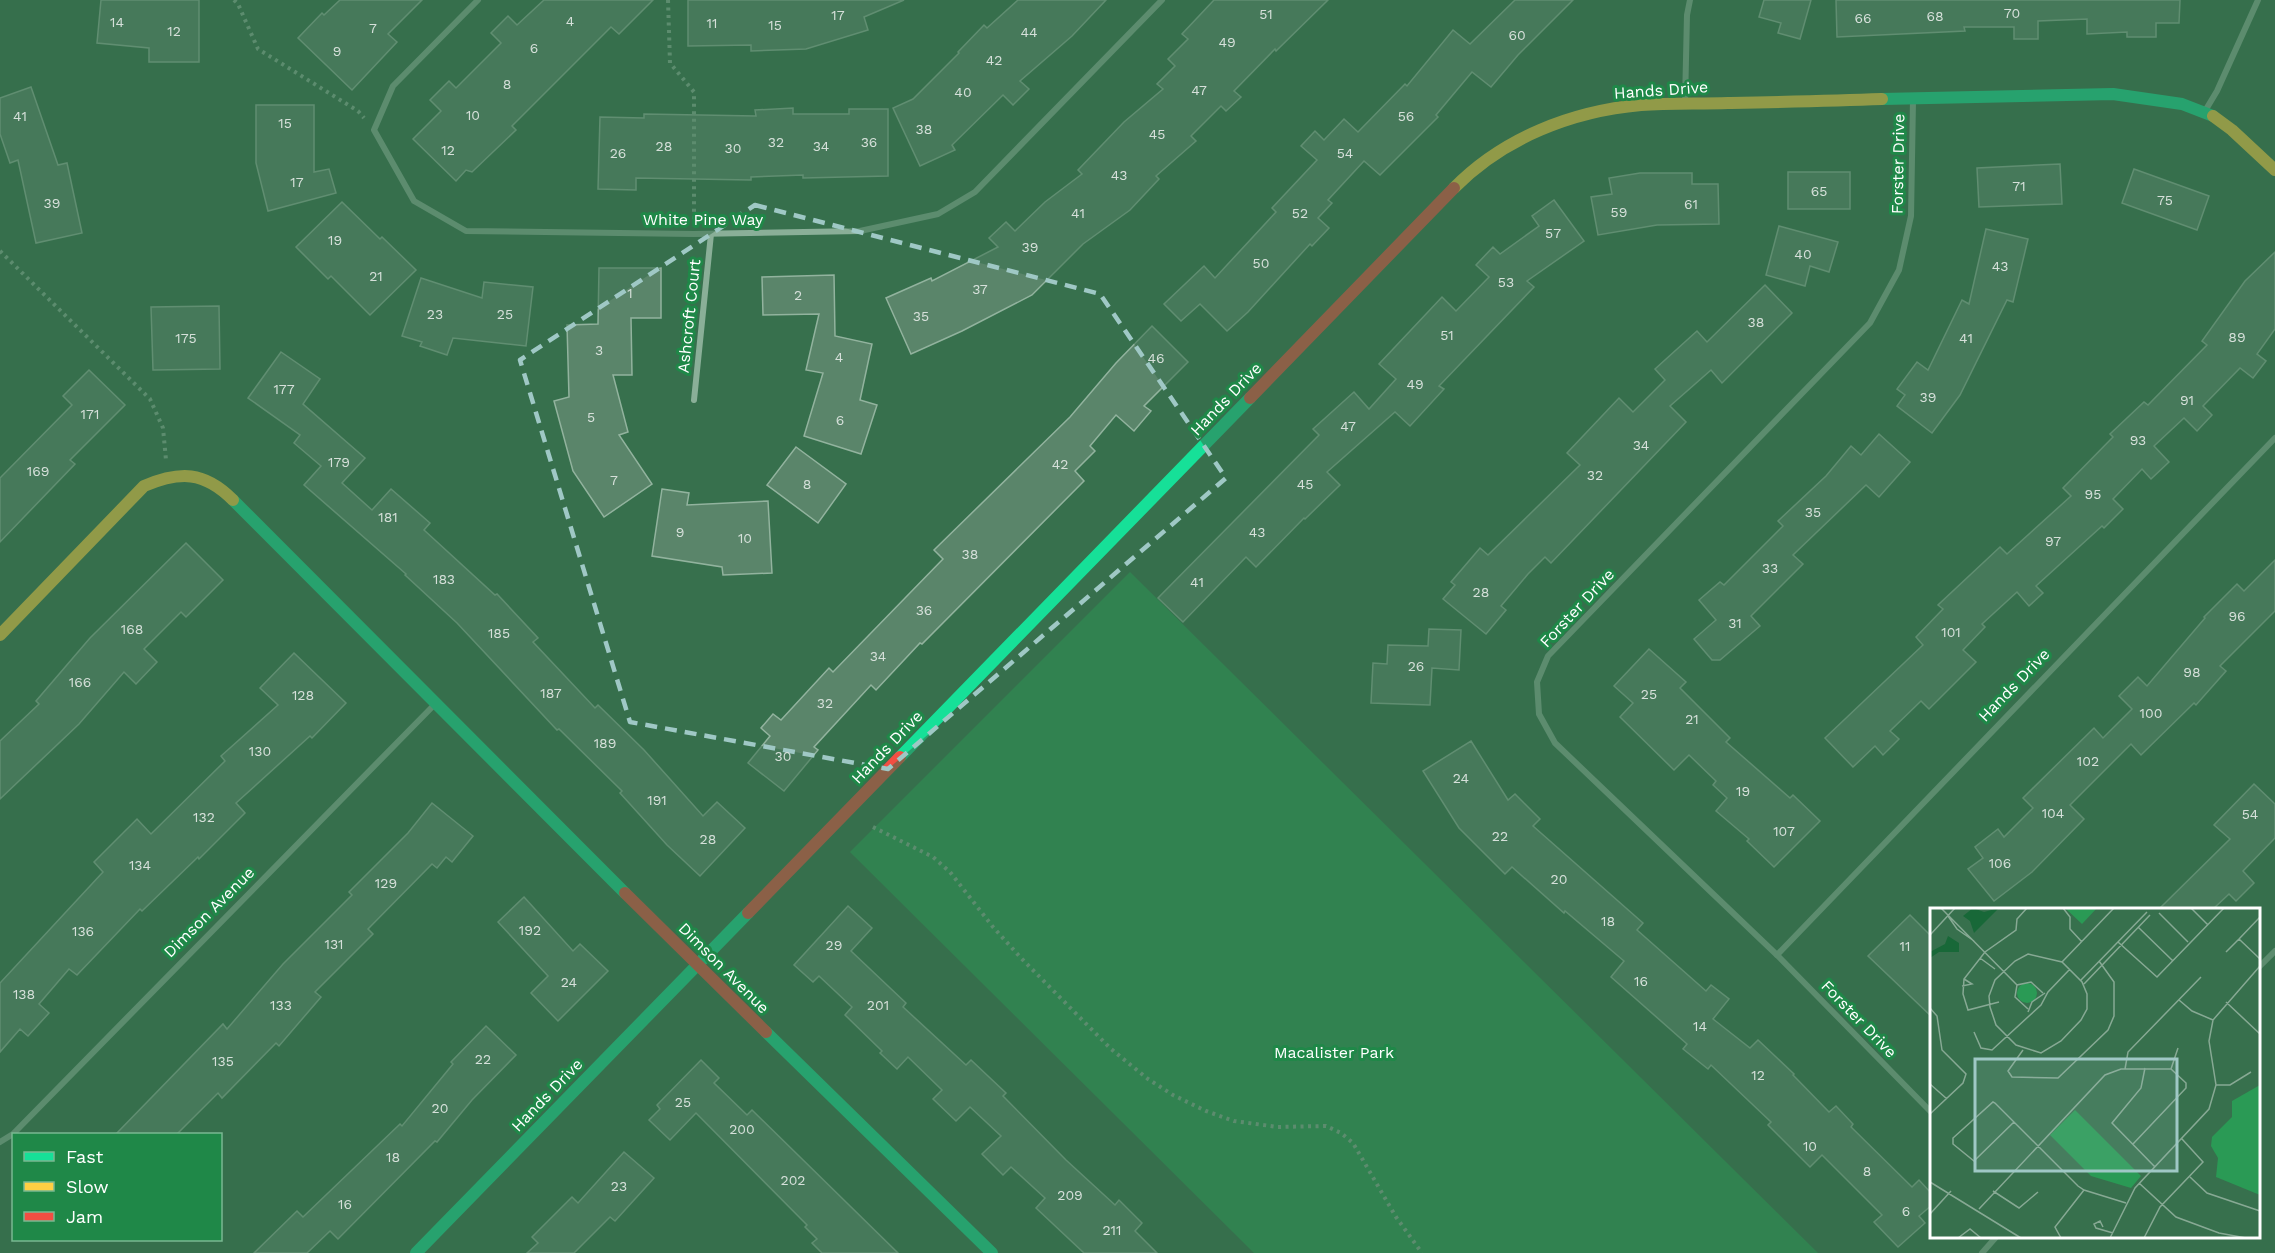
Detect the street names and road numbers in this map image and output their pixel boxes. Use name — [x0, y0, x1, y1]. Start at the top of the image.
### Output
street label: Hands Drive — [1613, 77, 1709, 103]
street label: Forster Drive — [1888, 114, 1908, 214]
street label: White Pine Way — [643, 210, 764, 229]
street label: Ashcroft Court — [674, 258, 704, 374]
street label: Hands Drive — [1186, 358, 1266, 440]
street label: Forster Drive — [1536, 565, 1618, 651]
street label: Hands Drive — [1974, 644, 2054, 726]
street label: Hands Drive — [847, 706, 927, 788]
street label: Dimson Avenue — [160, 863, 258, 961]
street label: Dimson Avenue — [675, 919, 773, 1017]
street label: Forster Drive — [1817, 976, 1901, 1062]
street label: Hands Drive — [507, 1054, 587, 1136]

